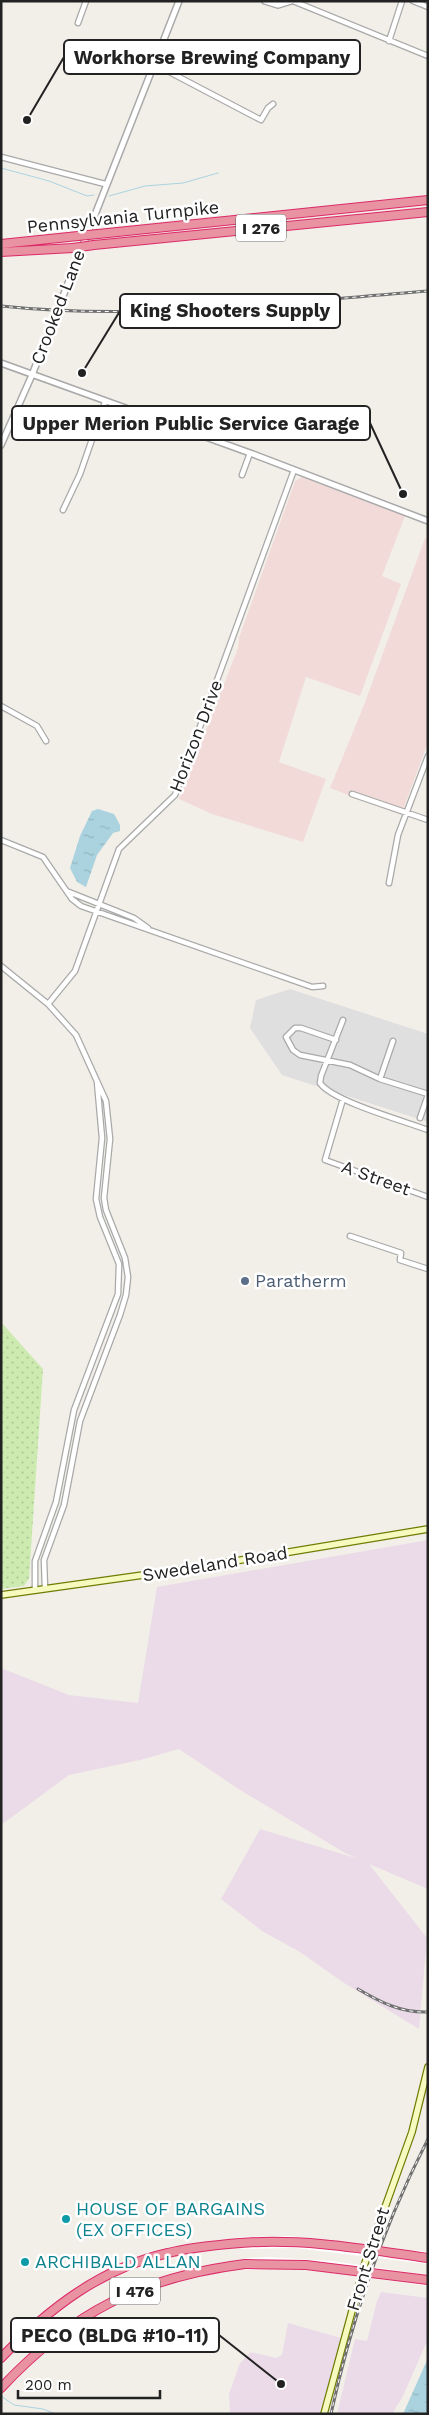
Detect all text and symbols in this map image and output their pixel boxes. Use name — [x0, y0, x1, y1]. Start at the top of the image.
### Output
callout: Workhorse Brewing Company — [64, 40, 360, 74]
text: Workhorse Brewing Company — [74, 46, 350, 69]
street label: Pennsylvania Turnpike — [26, 196, 220, 237]
road number: I 276 — [236, 214, 286, 242]
street label: Crooked Lane — [26, 246, 89, 367]
callout: King Shooters Supply — [120, 294, 340, 328]
text: King Shooters Supply — [130, 299, 331, 322]
callout: Upper Merion Public Service Garage — [12, 406, 370, 440]
text: Upper Merion Public Service Garage — [23, 412, 359, 435]
street label: Horizon Drive — [165, 677, 227, 795]
street label: A Street — [339, 1155, 414, 1200]
place label: Paratherm — [255, 1270, 347, 1291]
marker: Paratherm — [239, 1275, 251, 1287]
street label: Swedeland Road — [141, 1542, 289, 1585]
place label: HOUSE OF BARGAINS (EX OFFICES) — [76, 2198, 265, 2240]
street label: Front Street — [342, 2204, 393, 2313]
marker: HOUSE OF BARGAINS (EX OFFICES) — [60, 2213, 72, 2225]
place label: ARCHIBALD ALLAN — [35, 2251, 201, 2272]
marker: ARCHIBALD ALLAN — [19, 2256, 31, 2268]
road number: I 476 — [110, 2278, 160, 2304]
callout: PECO (BLDG #10-11) — [11, 2318, 219, 2352]
text: PECO (BLDG #10-11) — [21, 2324, 209, 2347]
scale bar — [18, 2368, 160, 2400]
text: 200 m — [25, 2376, 72, 2394]

